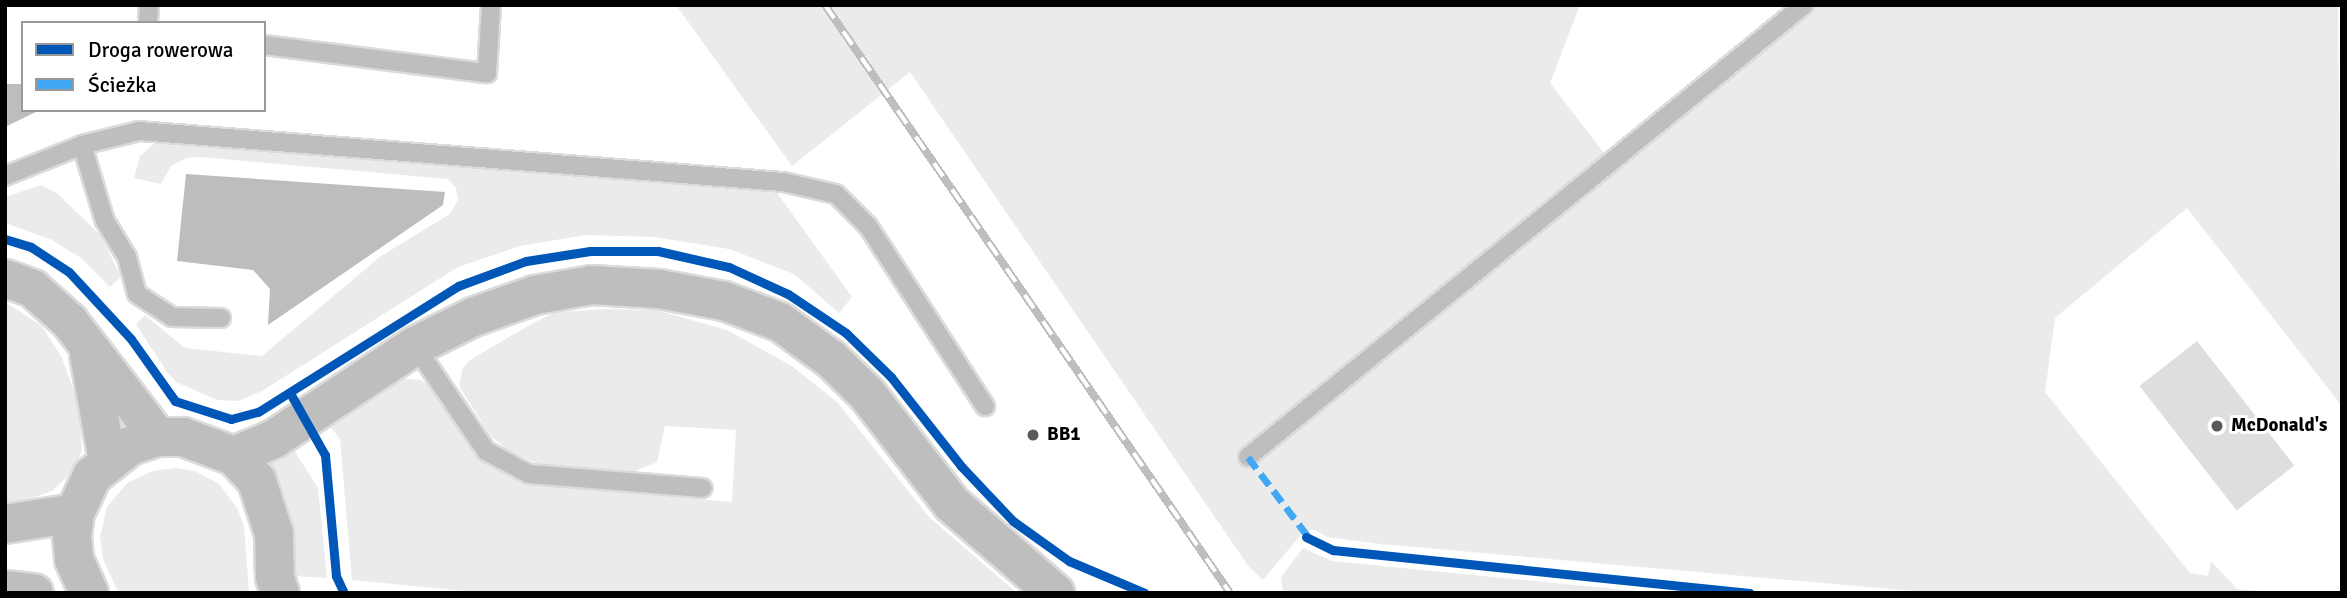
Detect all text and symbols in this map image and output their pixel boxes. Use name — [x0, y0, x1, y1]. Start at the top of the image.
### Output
legend — [21, 21, 266, 112]
text: Droga rowerowa — [88, 37, 233, 63]
text: Ścieżka — [88, 72, 157, 98]
place label: McDonald's — [2231, 415, 2327, 437]
marker: McDonald's — [2209, 418, 2225, 434]
place label: BB1 — [1047, 424, 1081, 446]
marker: BB1 — [1025, 427, 1041, 443]

